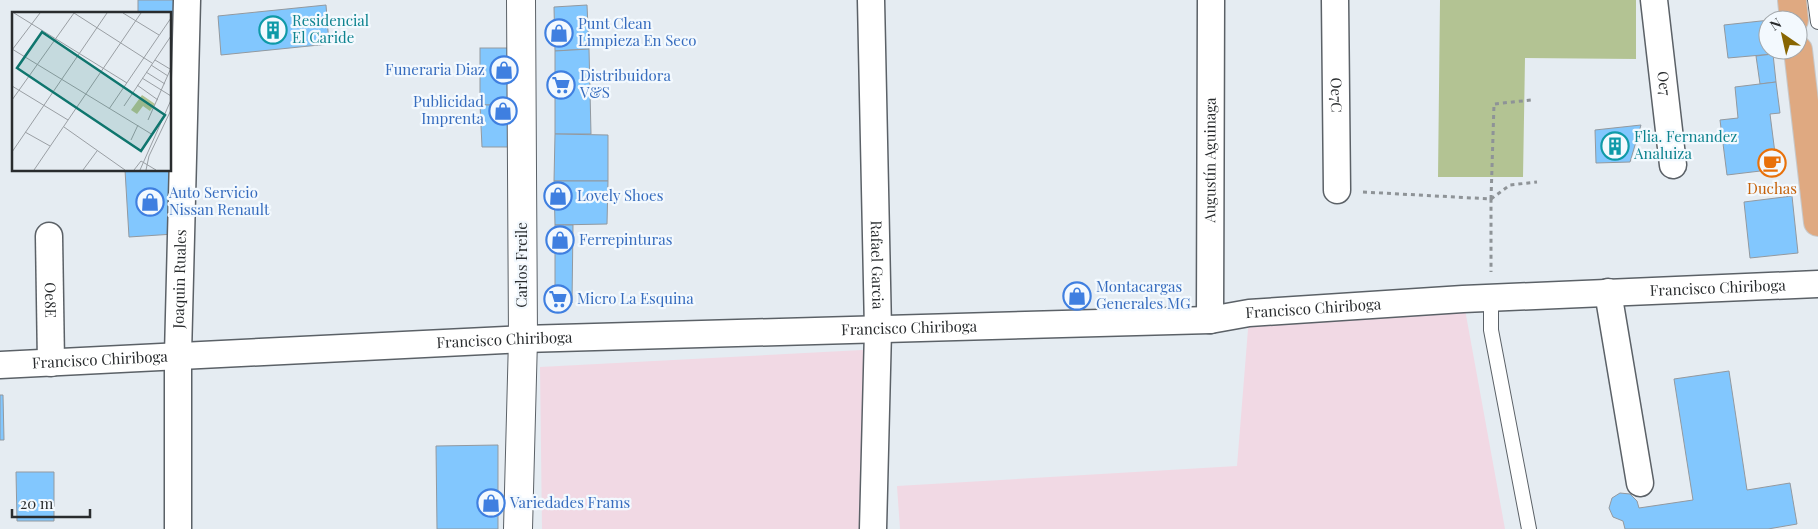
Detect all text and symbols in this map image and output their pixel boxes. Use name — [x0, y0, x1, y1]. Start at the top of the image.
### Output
place label: Residencial El Caride — [292, 10, 369, 47]
north arrow — [1758, 10, 1808, 60]
inset map — [12, 12, 171, 171]
place label: Punt Clean Limpieza En Seco — [578, 13, 696, 50]
text: N — [1766, 13, 1785, 35]
building icon: Residencial El Caride — [258, 15, 288, 45]
shop icon: Punt Clean Limpieza En Seco — [544, 18, 574, 48]
shop icon: Funeraria Diaz — [489, 55, 519, 85]
place label: Funeraria Diaz — [385, 59, 485, 79]
place label: Distribuidora V&S — [579, 65, 671, 102]
supermarket icon: Distribuidora V&S — [546, 70, 576, 100]
street label: Oe7 — [1653, 70, 1676, 97]
street label: Oe7C — [1327, 77, 1347, 113]
place label: Publicidad Imprenta — [413, 91, 485, 128]
shop icon: Publicidad Imprenta — [488, 96, 518, 126]
street label: Augustín Aguinaga — [1199, 97, 1220, 224]
place label: Flia. Fernandez Analuiza — [1633, 126, 1737, 163]
building icon: Flia. Fernandez Analuiza — [1600, 131, 1630, 161]
cafe icon: Duchas — [1757, 148, 1787, 178]
place label: Duchas — [1747, 178, 1797, 198]
shop icon: Lovely Shoes — [543, 181, 573, 211]
place label: Auto Servicio Nissan Renault — [168, 182, 270, 219]
place label: Lovely Shoes — [577, 185, 663, 205]
shop icon: Auto Servicio Nissan Renault — [135, 187, 165, 217]
street label: Rafael Garcia — [867, 220, 889, 310]
street label: Carlos Freile — [511, 222, 531, 308]
shop icon: Ferrepinturas — [545, 225, 575, 255]
street label: Joaquin Ruales — [168, 229, 190, 330]
place label: Ferrepinturas — [579, 229, 672, 249]
street label: Francisco Chiriboga — [1649, 274, 1787, 300]
place label: Montacargas Generales MG — [1096, 276, 1191, 313]
shop icon: Montacargas Generales MG — [1062, 281, 1092, 311]
street label: Oe8E — [41, 282, 61, 318]
supermarket icon: Micro La Esquina — [543, 284, 573, 314]
place label: Micro La Esquina — [577, 288, 694, 308]
street label: Francisco Chiriboga — [1245, 293, 1382, 322]
street label: Francisco Chiriboga — [841, 315, 978, 339]
street label: Francisco Chiriboga — [436, 327, 573, 352]
street label: Francisco Chiriboga — [31, 346, 169, 372]
scale bar — [12, 486, 90, 518]
shop icon: Variedades Frams — [476, 488, 506, 518]
place label: Variedades Frams — [509, 492, 630, 512]
text: 20 m — [20, 493, 54, 513]

